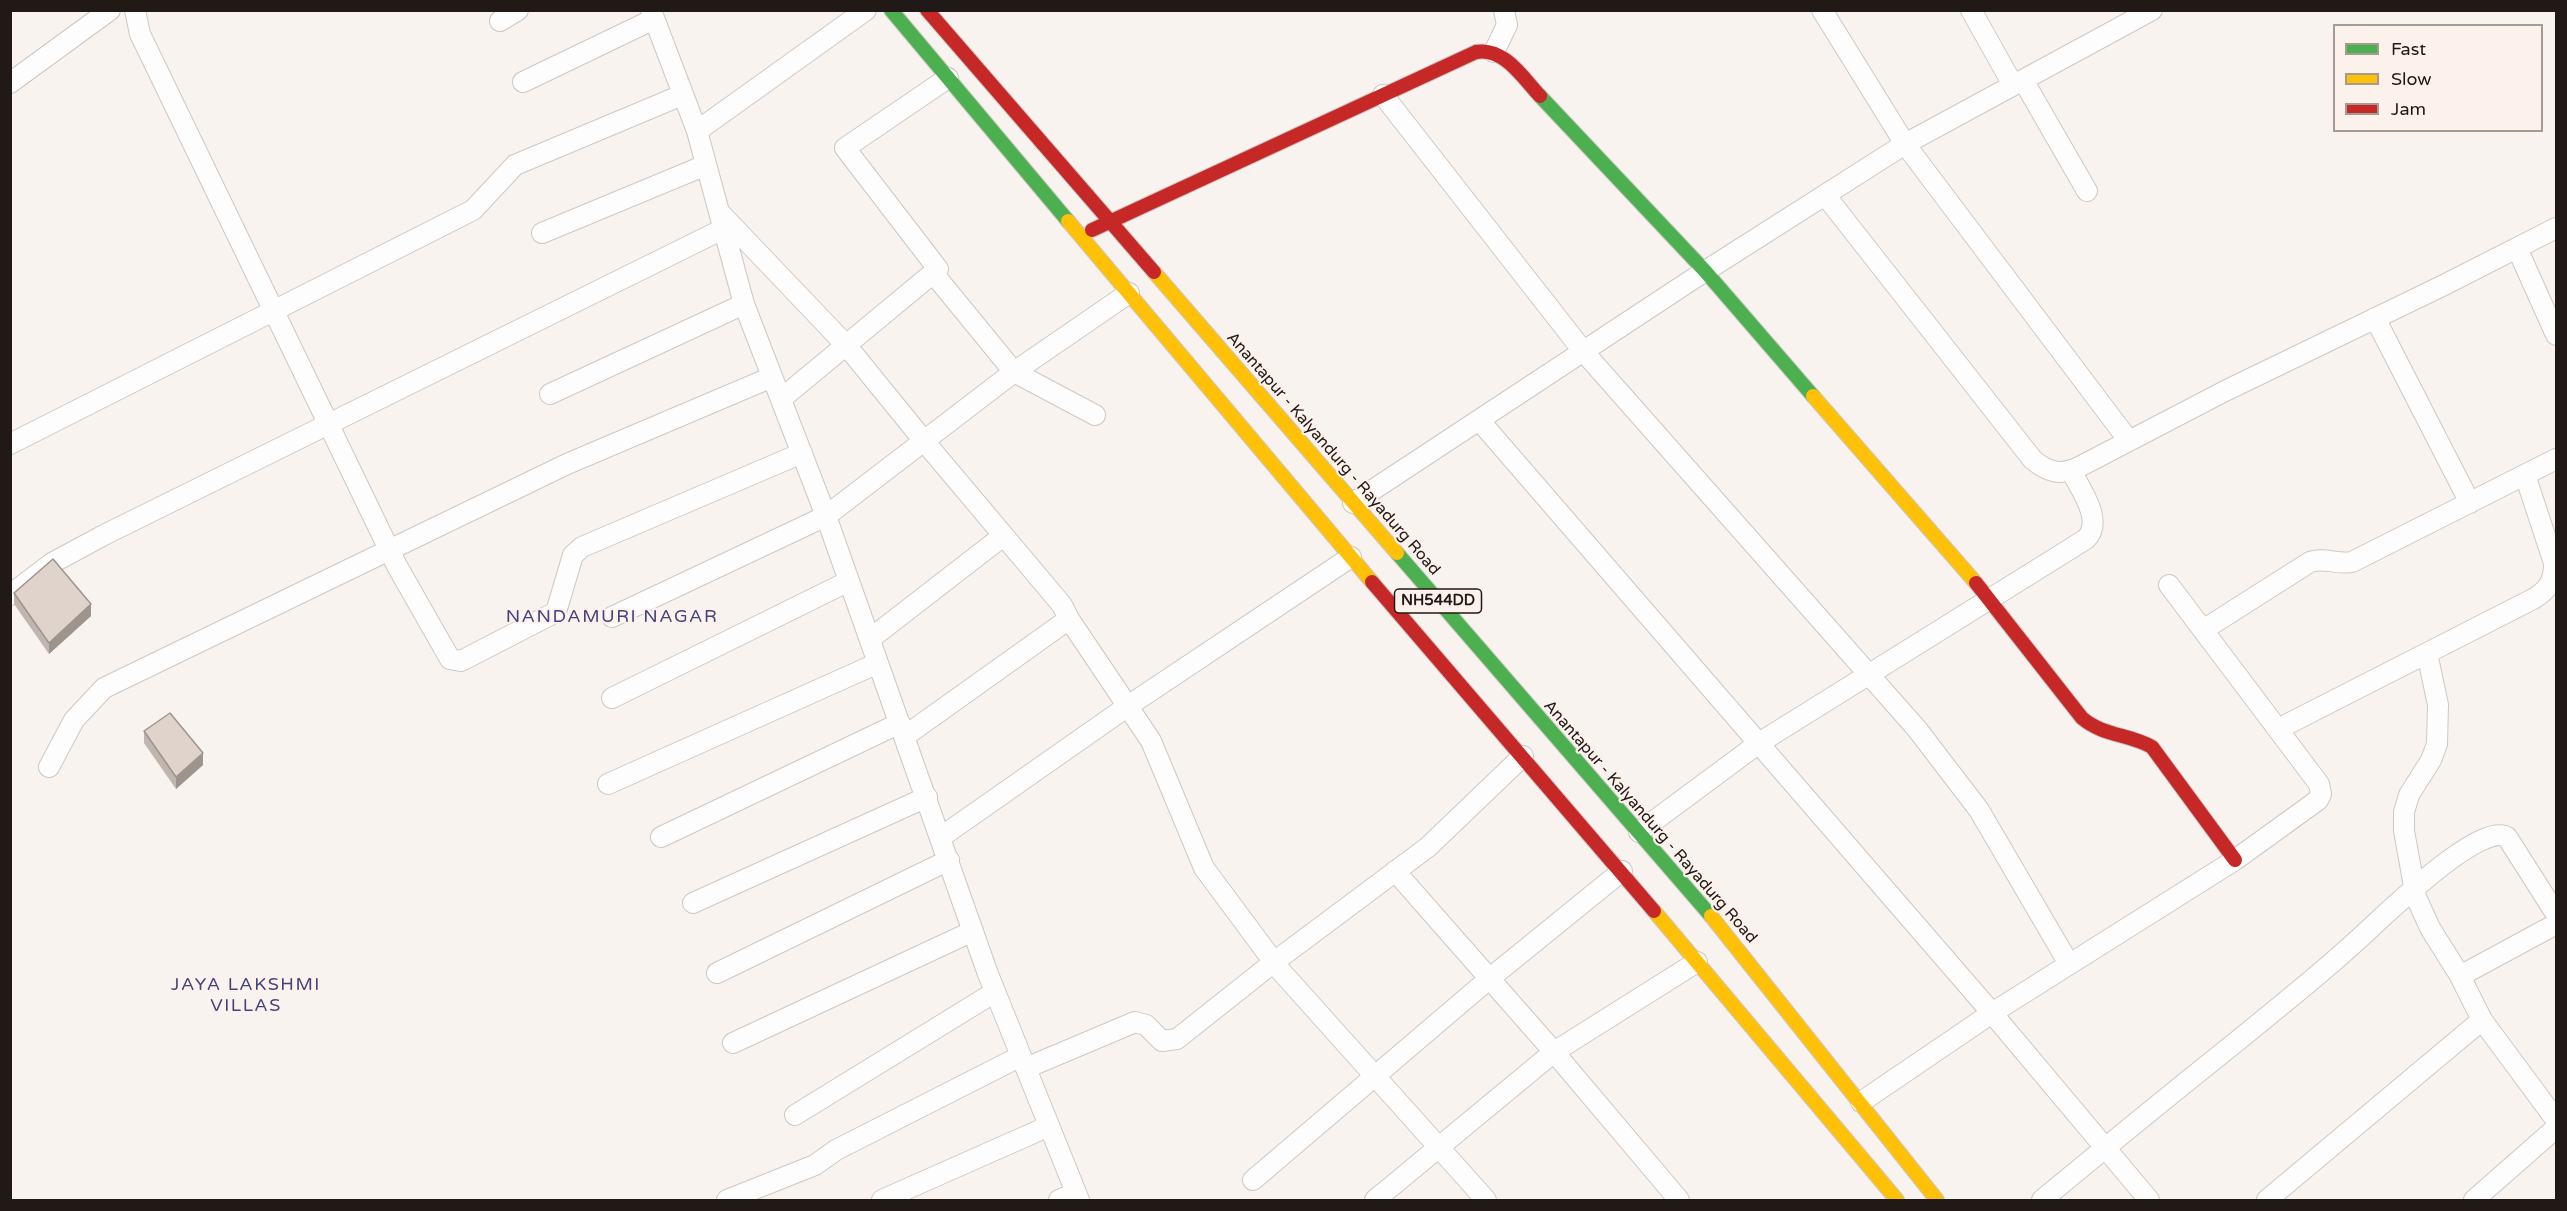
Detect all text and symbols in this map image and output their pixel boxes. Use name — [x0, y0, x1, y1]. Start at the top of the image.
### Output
legend — [2333, 24, 2543, 132]
text: Fast — [2391, 38, 2426, 60]
text: Slow — [2391, 68, 2432, 90]
text: Jam — [2391, 98, 2426, 120]
street label: Anantapur - Kalyandurg - Rayadurg Road — [1222, 329, 1444, 579]
road number: NH544DD — [1394, 589, 1482, 613]
district label: NANDAMURI NAGAR — [506, 606, 718, 628]
street label: Anantapur - Kalyandurg - Rayadurg Road — [1539, 697, 1761, 947]
district label: JAYA LAKSHMI VILLAS — [171, 974, 321, 1016]

